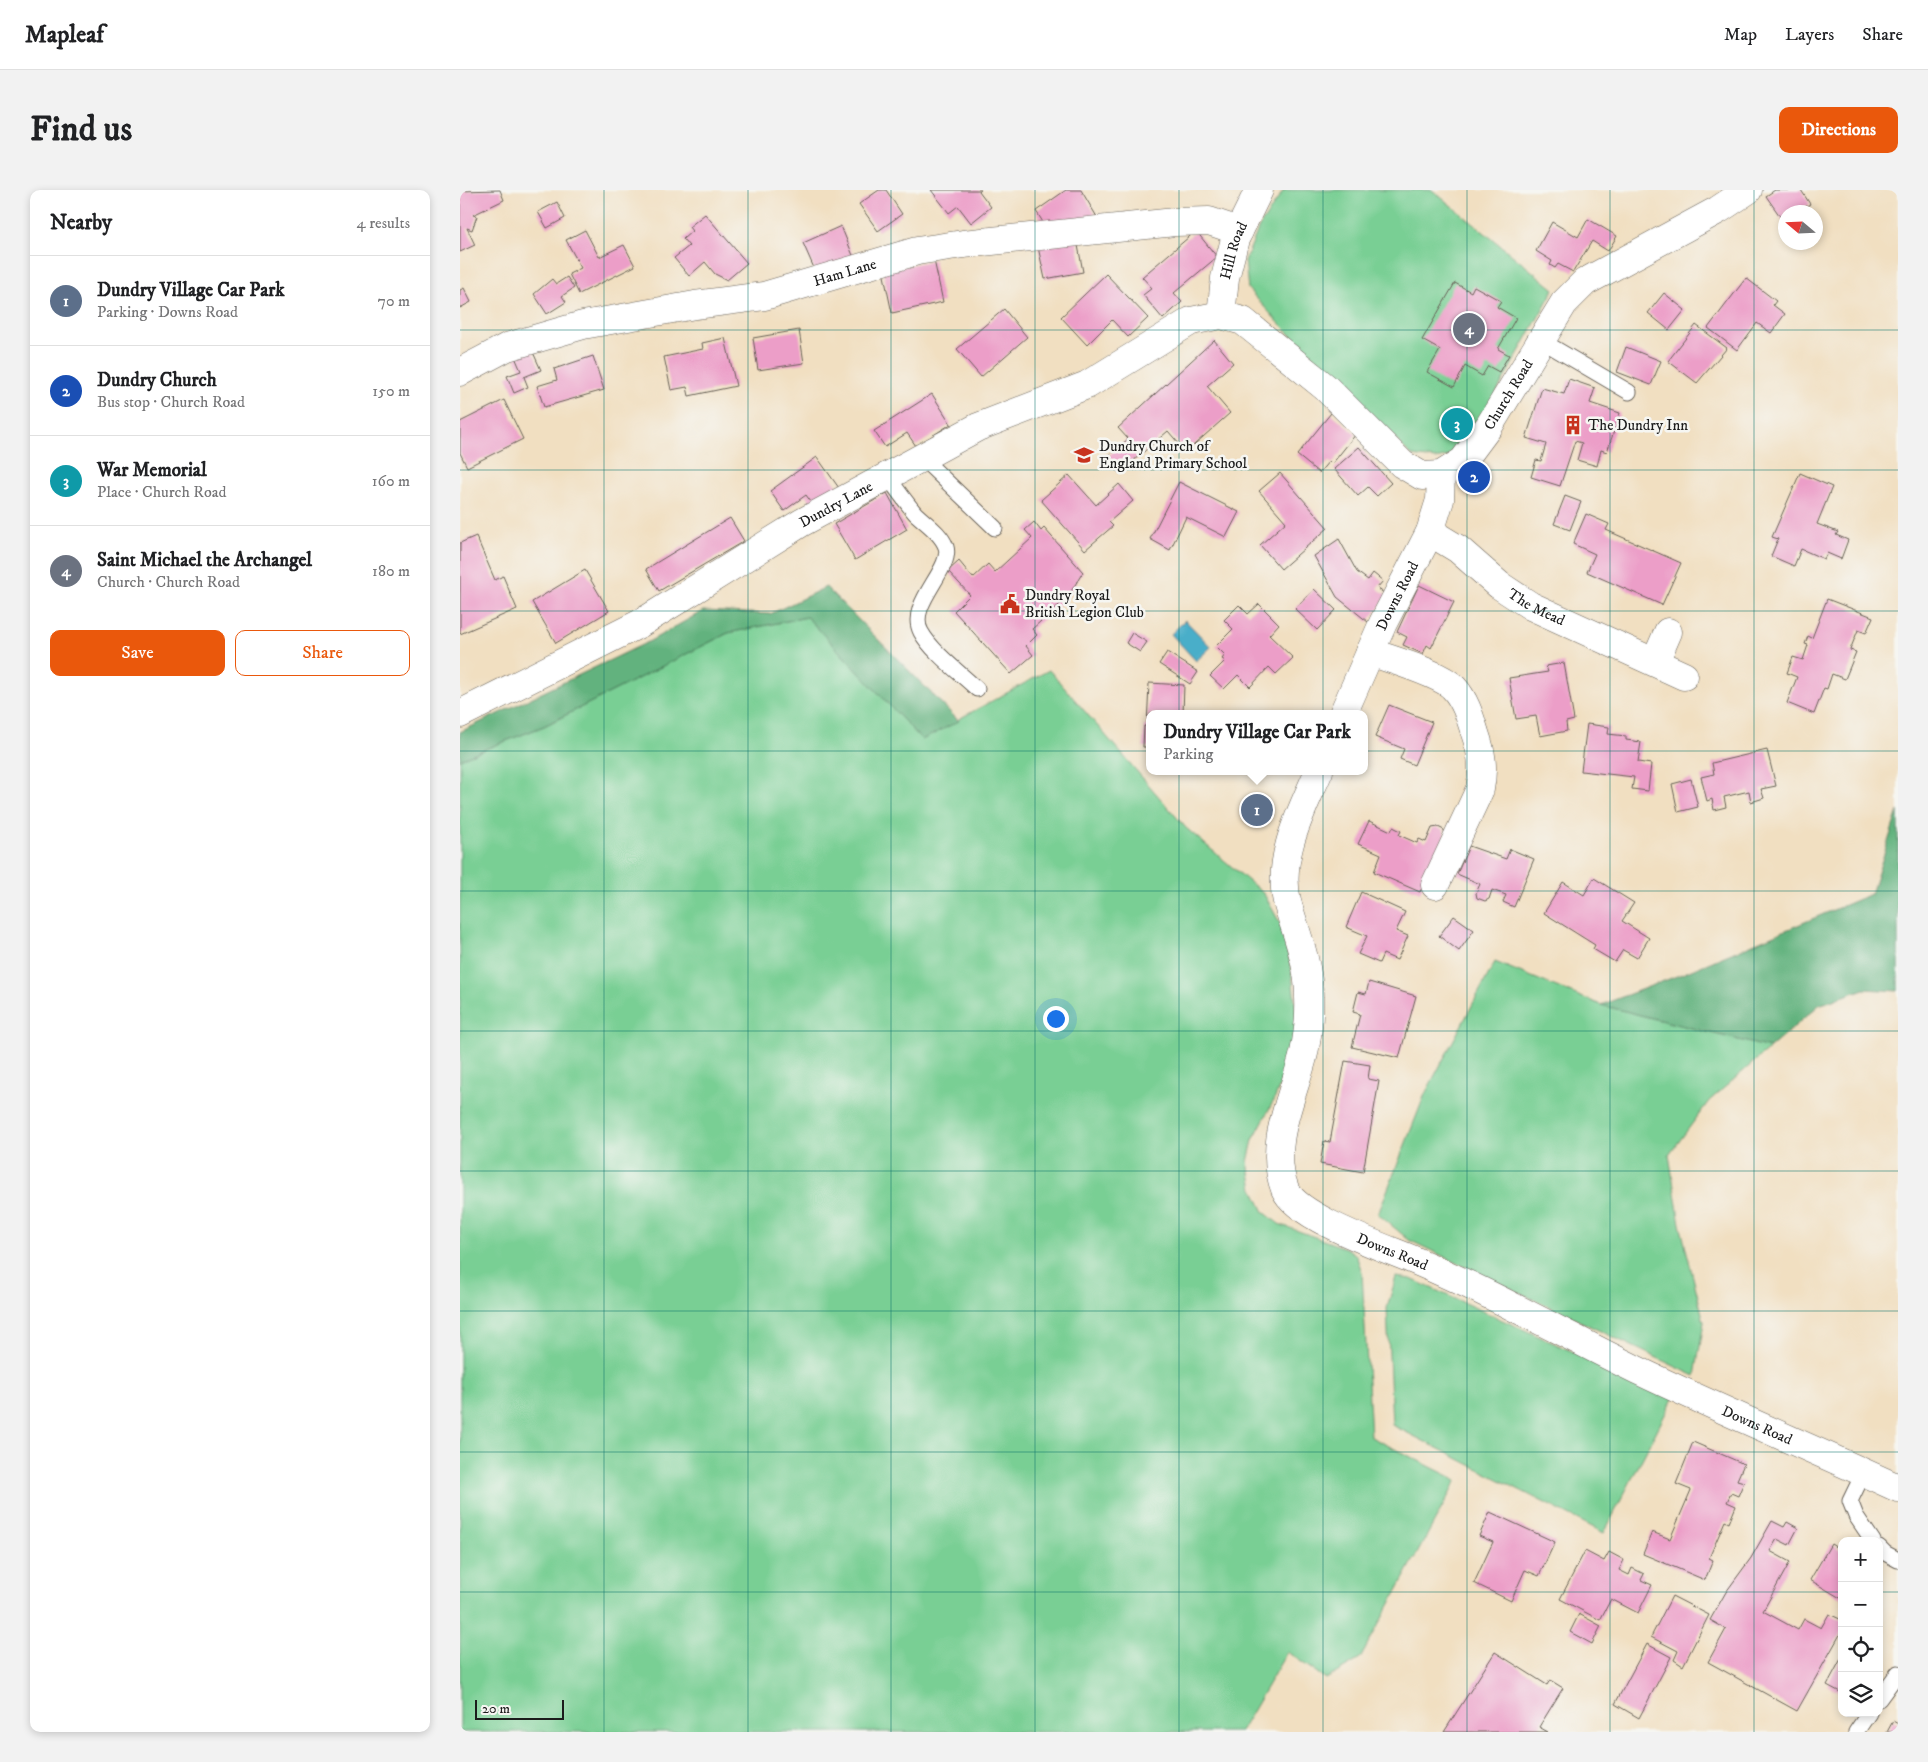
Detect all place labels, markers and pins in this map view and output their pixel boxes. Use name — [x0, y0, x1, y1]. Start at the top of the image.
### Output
pin: 4 — [1453, 310, 1485, 348]
pin: 3 — [1441, 405, 1473, 443]
building icon: The Dundry Inn — [1562, 414, 1584, 436]
place label: The Dundry Inn — [1588, 416, 1688, 435]
place label: Dundry Church of England Primary School — [1099, 437, 1248, 473]
school or university icon: Dundry Church of England Primary School — [1073, 444, 1095, 466]
pin: 2 — [1458, 458, 1490, 496]
place label: Dundry Royal British Legion Club — [1025, 586, 1144, 622]
public building icon: Dundry Royal British Legion Club — [999, 593, 1021, 615]
pin: 1 — [1241, 791, 1273, 829]

